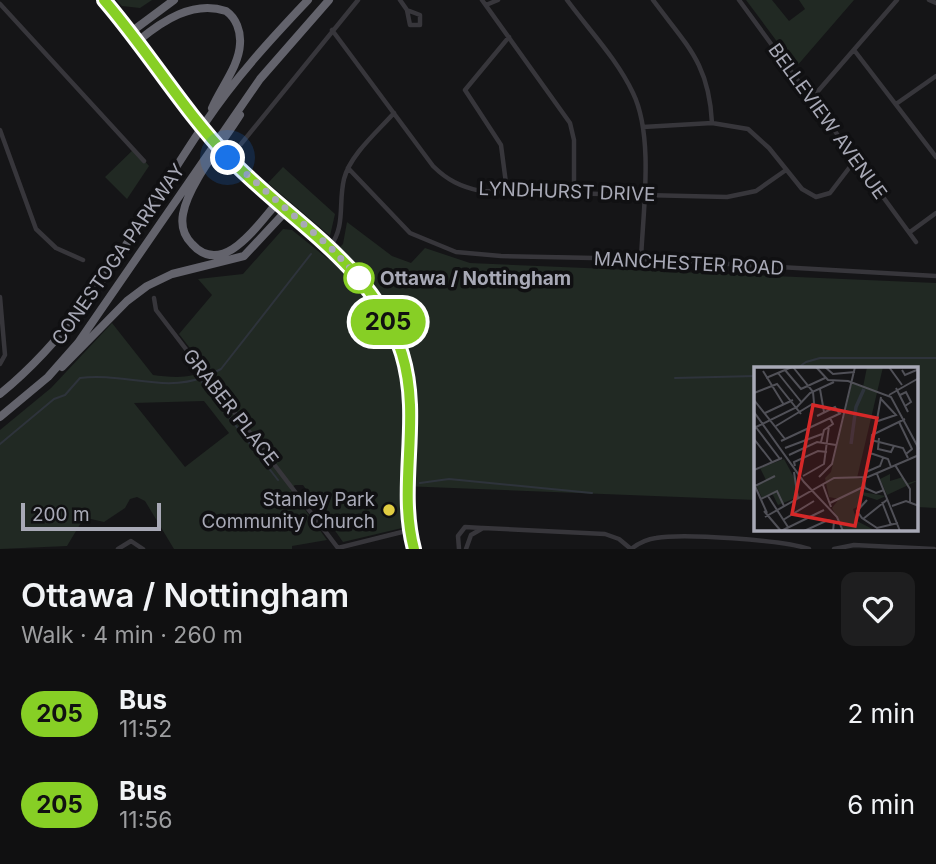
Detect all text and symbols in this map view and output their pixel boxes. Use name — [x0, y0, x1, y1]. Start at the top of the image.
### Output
street label: BELLEVIEW AVENUE — [763, 39, 892, 204]
your location — [210, 140, 245, 175]
street label: CONESTOGA PARKWAY — [47, 159, 190, 349]
street label: LYNDHURST DRIVE — [478, 177, 656, 206]
street label: MANCHESTER ROAD — [593, 247, 785, 280]
marker: Ottawa / Nottingham — [344, 263, 374, 293]
place label: Ottawa / Nottingham — [380, 267, 571, 290]
line badge: 205 — [348, 299, 428, 345]
text: 205 — [365, 307, 411, 336]
street label: GRABER PLACE — [178, 344, 283, 470]
inset map — [754, 367, 918, 532]
place label: Stanley Park Community Church — [201, 488, 376, 533]
scale bar — [21, 500, 161, 532]
marker: Stanley Park Community Church — [381, 502, 397, 518]
text: 200 m — [32, 503, 90, 526]
button: heart — [841, 572, 915, 646]
text: Ottawa / Nottingham — [21, 575, 349, 615]
text: Walk · 4 min · 260 m — [21, 621, 243, 649]
text: Bus — [119, 684, 167, 715]
text: 2 min — [847, 698, 915, 729]
text: 205 — [36, 699, 83, 728]
text: 11:52 — [119, 715, 172, 743]
text: Bus — [119, 775, 167, 806]
text: 6 min — [847, 789, 915, 820]
text: 205 — [36, 790, 83, 819]
text: 11:56 — [119, 806, 173, 834]

